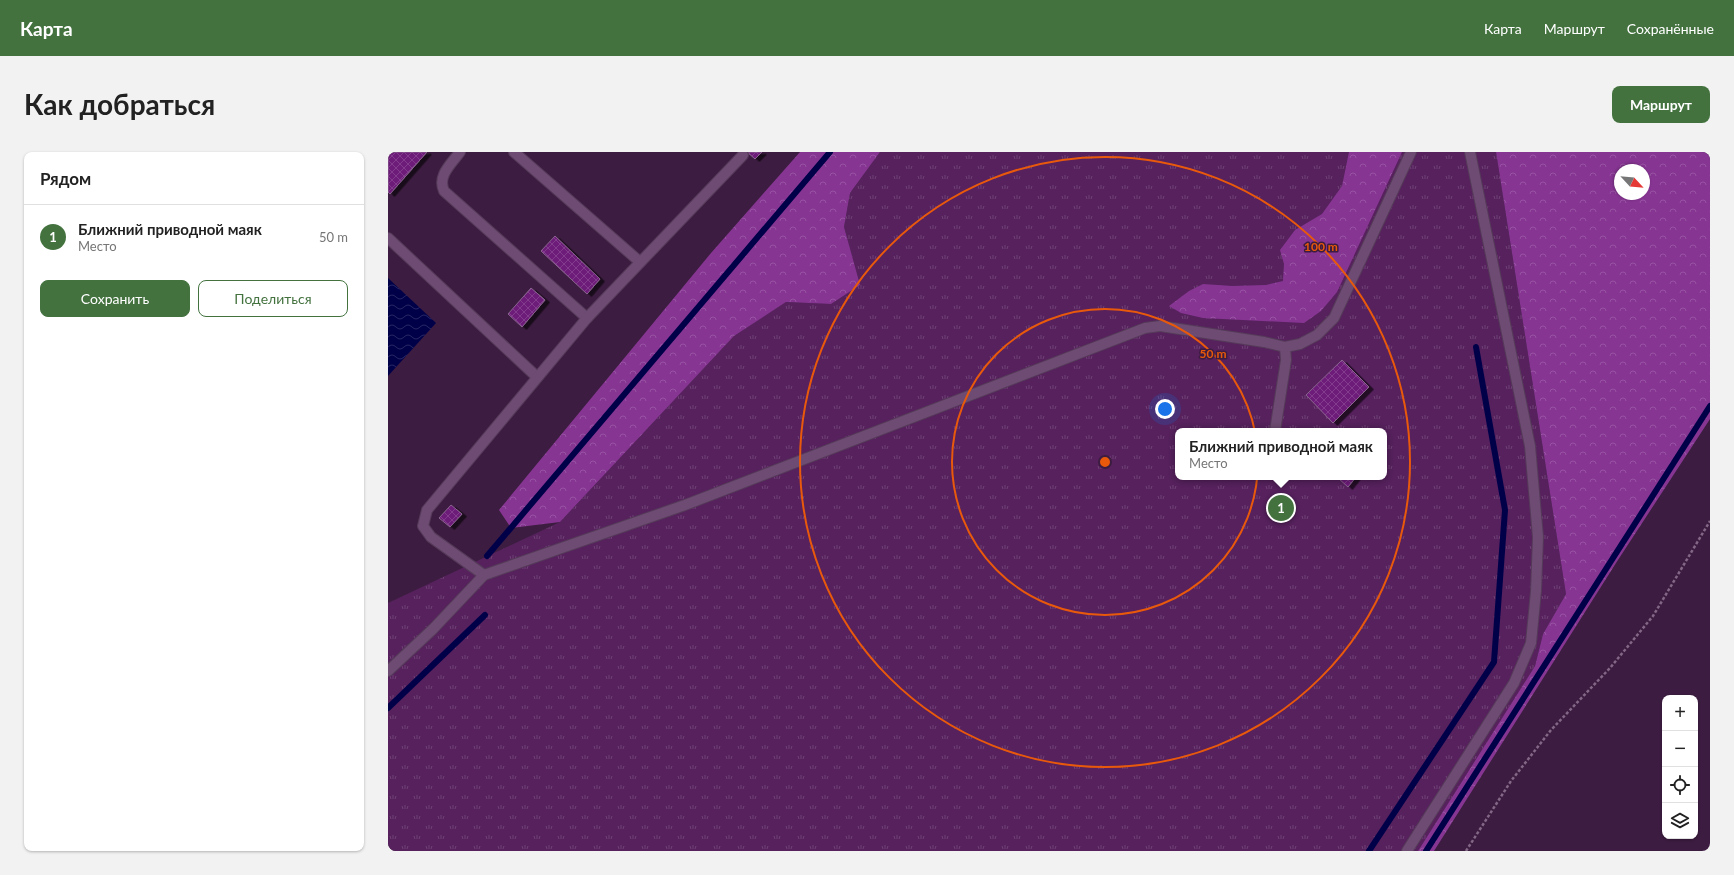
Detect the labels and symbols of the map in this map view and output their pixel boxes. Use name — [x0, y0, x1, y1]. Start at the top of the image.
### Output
north arrow — [1614, 164, 1650, 200]
text: 100 m — [1304, 239, 1338, 254]
text: 50 m — [1200, 346, 1226, 361]
your location — [1155, 399, 1175, 419]
centre of rings — [1098, 455, 1112, 469]
pin: 1 — [1268, 493, 1294, 523]

